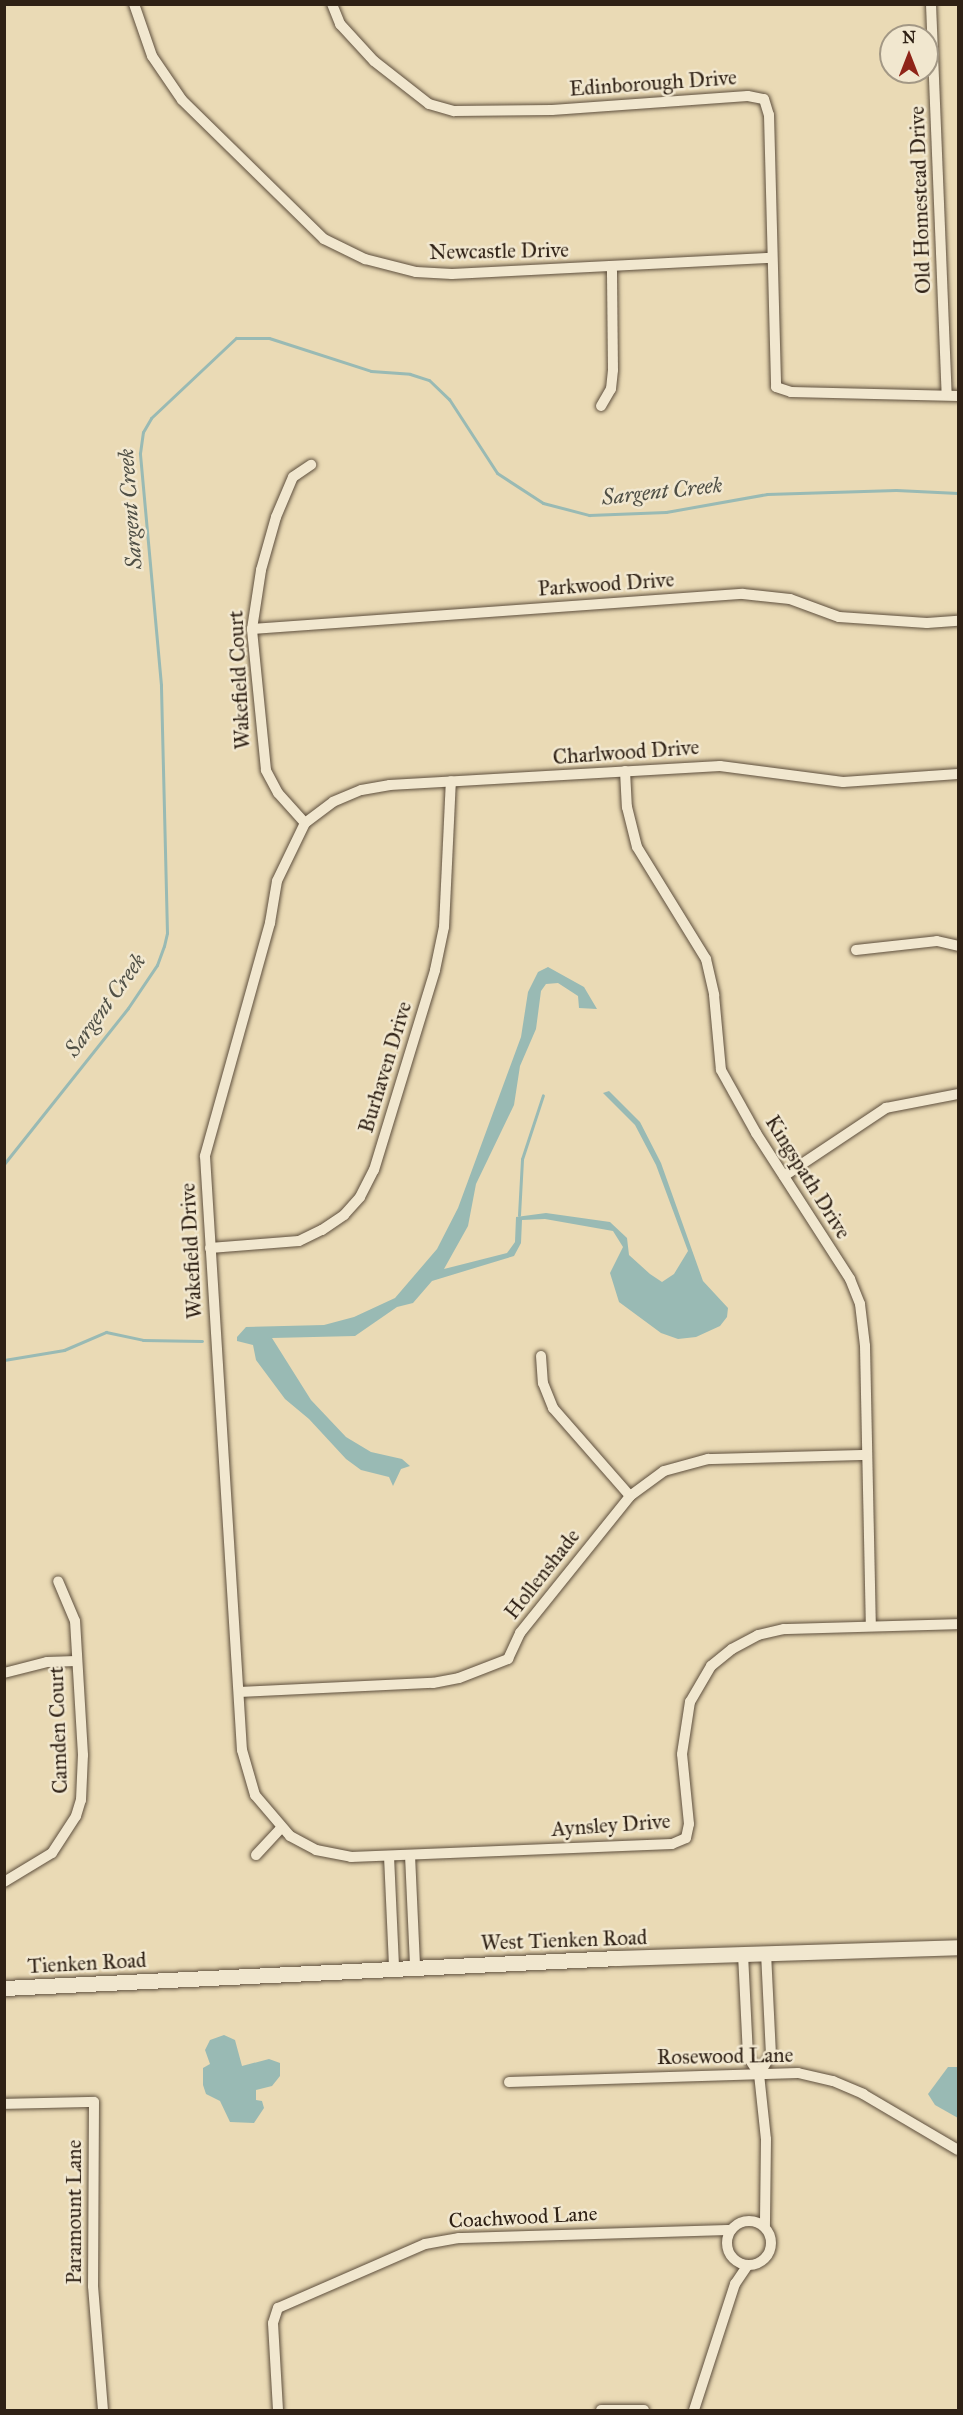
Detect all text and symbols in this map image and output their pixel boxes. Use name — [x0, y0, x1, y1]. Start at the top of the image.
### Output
north arrow — [879, 24, 939, 84]
text: N — [902, 28, 916, 47]
street label: Edinborough Drive — [568, 65, 738, 101]
street label: Old Homestead Drive — [904, 106, 936, 294]
street label: Newcastle Drive — [429, 237, 569, 265]
water label: Sargent Creek — [113, 448, 147, 570]
water label: Sargent Creek — [600, 472, 724, 510]
street label: Parkwood Drive — [537, 567, 675, 601]
street label: Wakefield Court — [223, 610, 255, 750]
street label: Charlwood Drive — [552, 734, 700, 770]
water label: Sargent Creek — [59, 948, 151, 1062]
street label: Burhaven Drive — [353, 998, 417, 1136]
street label: Kingspath Drive — [760, 1111, 856, 1243]
street label: Wakefield Drive — [175, 1182, 207, 1320]
street label: Hollenshade — [499, 1524, 585, 1624]
street label: Camden Court — [43, 1666, 73, 1794]
street label: Aynsley Drive — [551, 1808, 671, 1842]
street label: West Tienken Road — [480, 1925, 648, 1955]
street label: Tienken Road — [27, 1947, 147, 1979]
street label: Rosewood Lane — [657, 2042, 793, 2070]
street label: Paramount Lane — [61, 2140, 87, 2284]
street label: Coachwood Lane — [448, 2201, 598, 2233]

